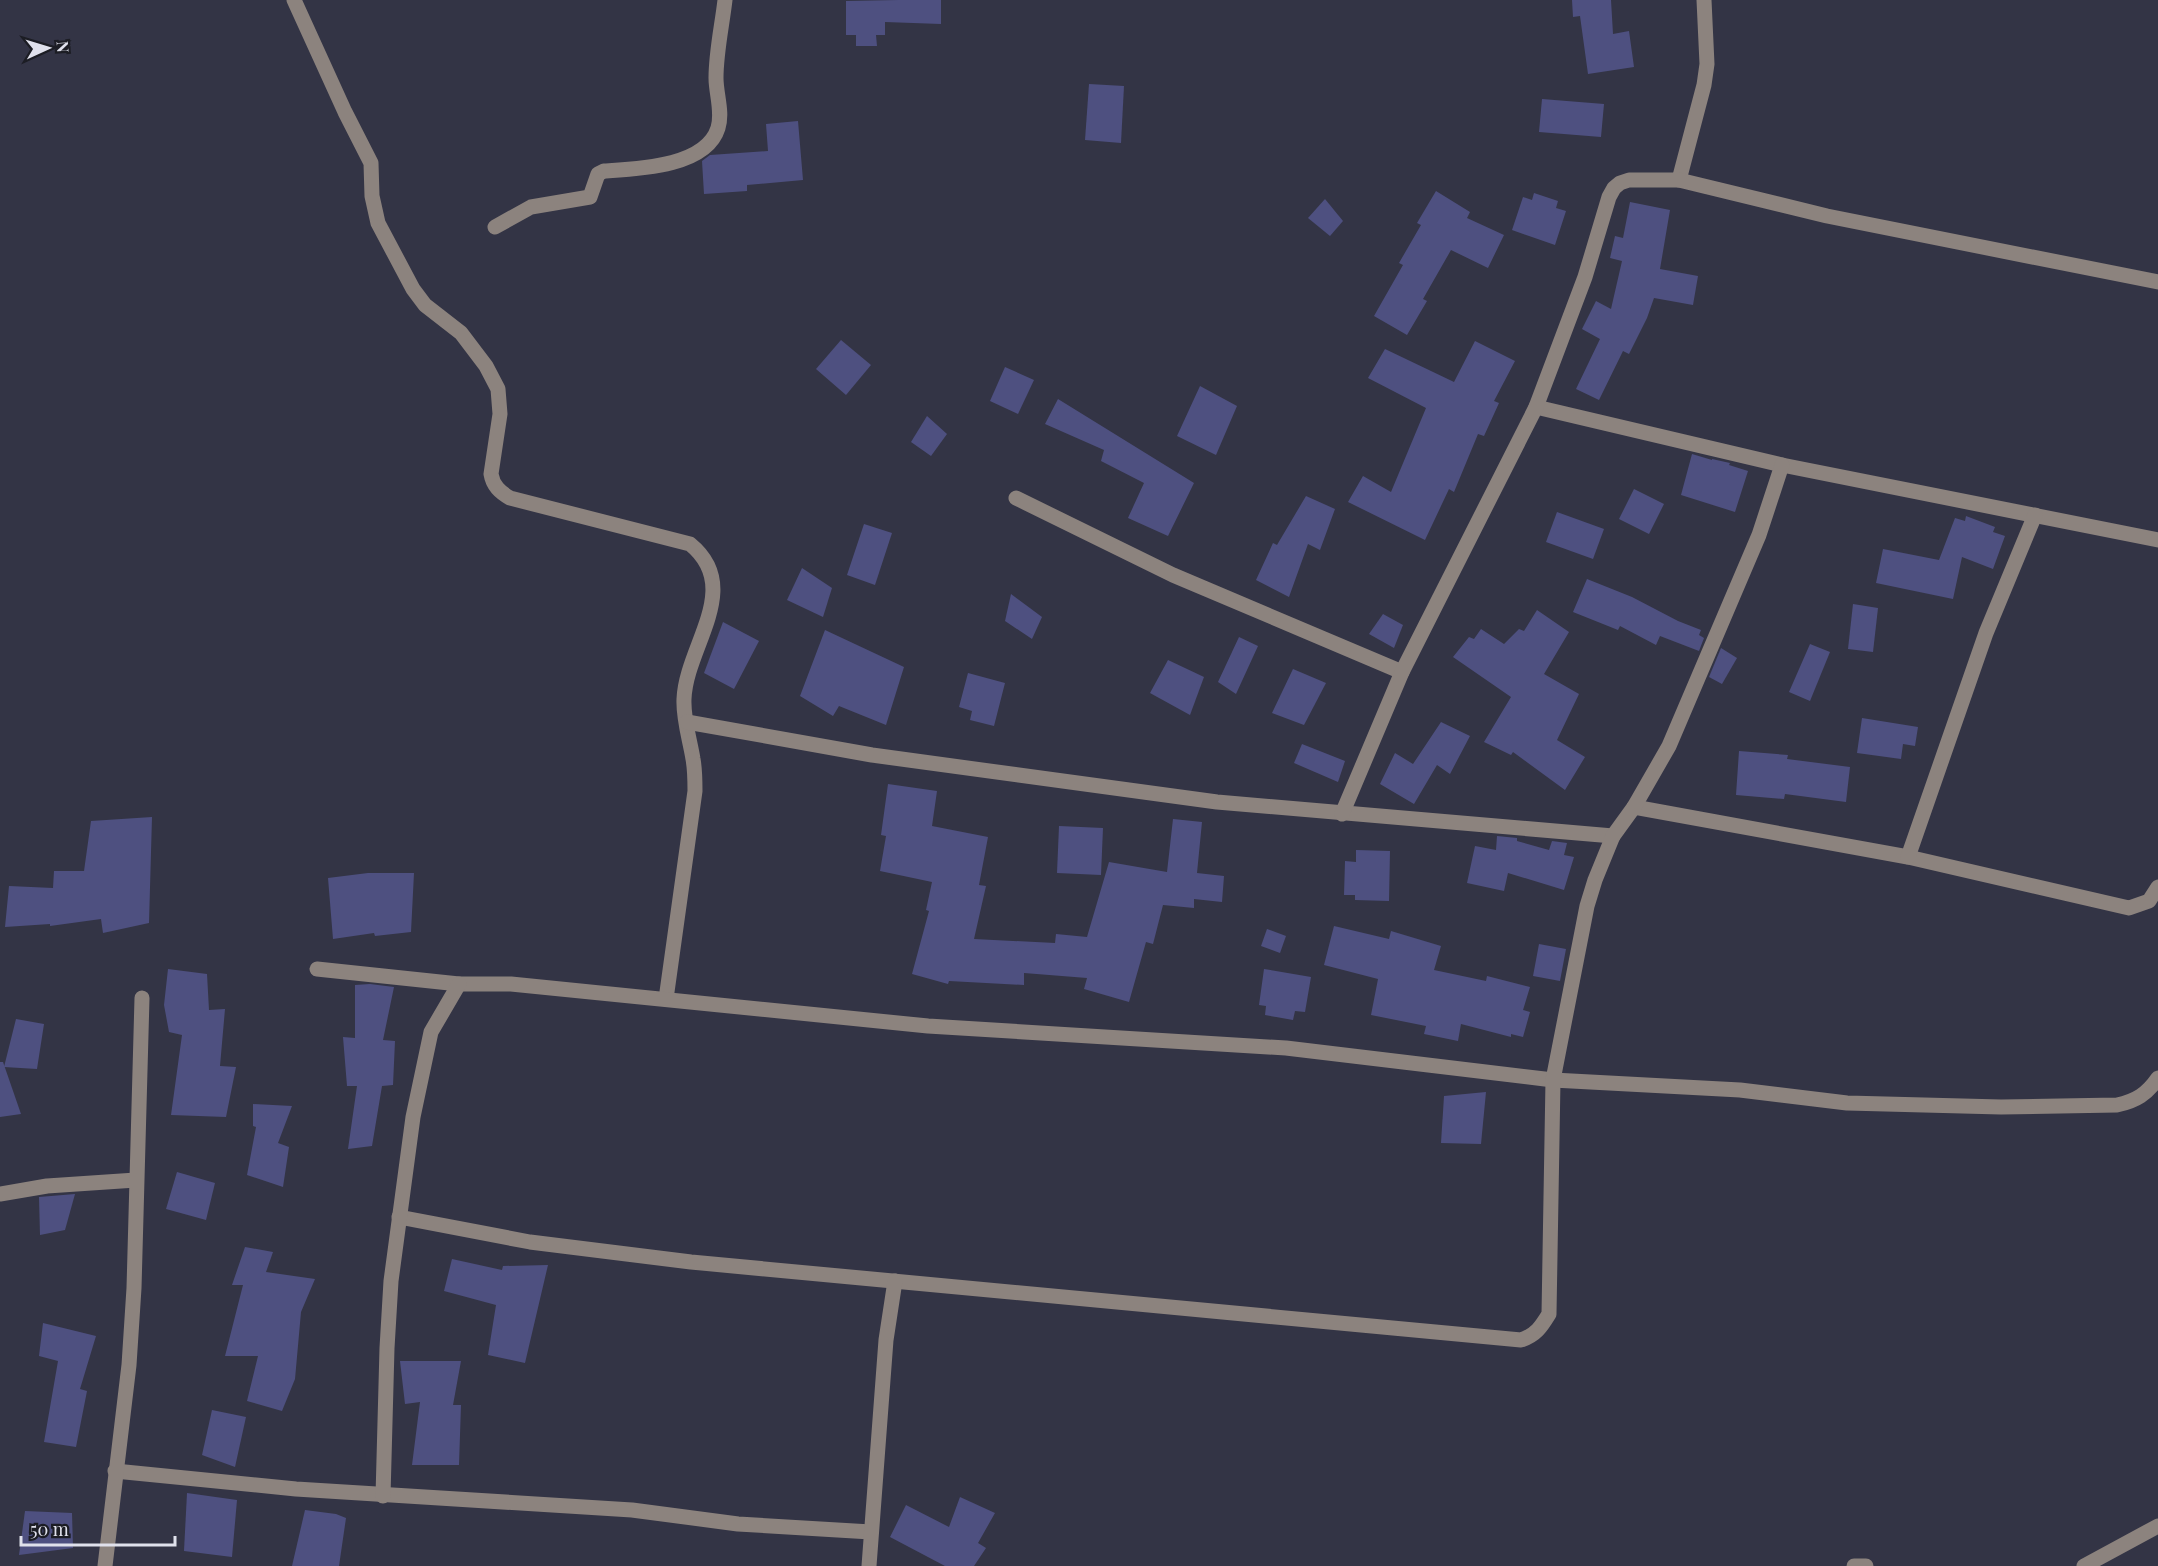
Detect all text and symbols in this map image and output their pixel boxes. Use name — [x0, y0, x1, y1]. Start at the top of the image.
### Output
north arrow — [18, 18, 78, 78]
text: N — [53, 40, 74, 54]
scale bar — [21, 1509, 176, 1547]
text: 50 m — [30, 1517, 69, 1541]

